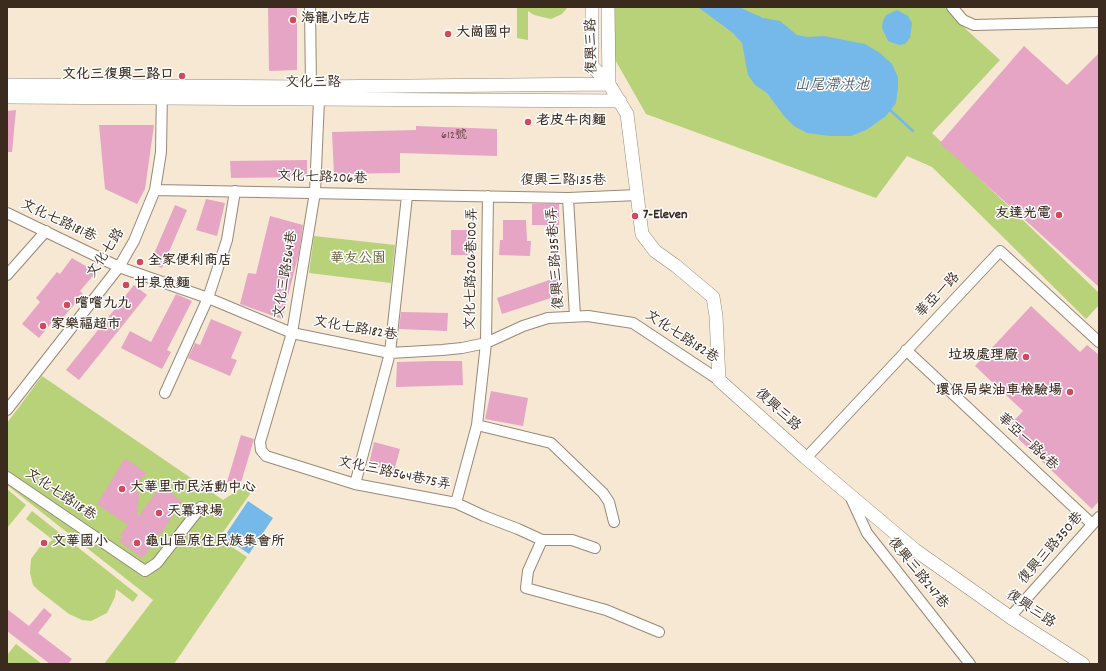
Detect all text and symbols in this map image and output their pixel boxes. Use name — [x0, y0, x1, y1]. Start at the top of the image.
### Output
place label: 海龍小吃店 — [301, 12, 371, 28]
marker: 海龍小吃店 — [288, 15, 298, 25]
street label: 復興三路 — [584, 18, 602, 74]
place label: 大崗國中 — [456, 26, 512, 42]
marker: 大崗國中 — [443, 29, 453, 39]
place label: 文化三復興二路口 — [62, 68, 174, 84]
marker: 文化三復興二路口 — [177, 71, 187, 81]
street label: 文化三路 — [285, 76, 341, 92]
water label: 山尾滯洪池 — [795, 78, 869, 96]
place label: 老皮牛肉麵 — [536, 114, 606, 130]
marker: 老皮牛肉麵 — [523, 117, 533, 127]
house number: 612號 — [441, 129, 467, 143]
street label: 文化七路206巷 — [276, 169, 368, 189]
street label: 復興三路135巷 — [520, 174, 606, 190]
street label: 文化七路181巷 — [17, 197, 99, 247]
street label: 復興三路135巷1弄 — [545, 206, 569, 310]
street label: 文化七路206巷100弄 — [464, 207, 482, 331]
place label: 友達光電 — [995, 207, 1051, 223]
place label: 7-Eleven — [643, 208, 687, 224]
marker: 友達光電 — [1054, 210, 1064, 220]
marker: 7-Eleven — [630, 211, 640, 221]
street label: 文化七路 — [85, 226, 129, 282]
street label: 文化三路564巷 — [272, 230, 302, 320]
park label: 華友公園 — [330, 252, 386, 268]
place label: 全家便利商店 — [148, 254, 232, 270]
marker: 全家便利商店 — [135, 257, 145, 267]
street label: 華亞一路 — [914, 270, 964, 322]
place label: 甘泉魚麵 — [134, 277, 190, 293]
marker: 甘泉魚麵 — [121, 280, 131, 290]
place label: 嚐嚐九九 — [75, 297, 131, 313]
marker: 嚐嚐九九 — [62, 300, 72, 310]
street label: 文化七路182巷 — [641, 308, 721, 368]
street label: 文化七路182巷 — [312, 314, 398, 346]
place label: 家樂福超市 — [51, 318, 121, 334]
marker: 家樂福超市 — [38, 321, 48, 331]
place label: 垃圾處理廠 — [948, 349, 1018, 365]
marker: 垃圾處理廠 — [1021, 352, 1031, 362]
place label: 環保局柴油車檢驗場 — [936, 384, 1062, 400]
street label: 復興三路 — [751, 386, 803, 436]
marker: 環保局柴油車檢驗場 — [1065, 387, 1075, 397]
street label: 華亞一路6巷 — [993, 411, 1061, 475]
street label: 文化三路564巷75弄 — [336, 455, 452, 495]
street label: 文化七路118巷 — [21, 466, 99, 526]
place label: 大華里市民活動中心 — [130, 481, 256, 497]
marker: 大華里市民活動中心 — [117, 484, 127, 494]
place label: 天冪球場 — [167, 505, 223, 521]
marker: 天冪球場 — [154, 508, 164, 518]
street label: 復興三路350巷 — [1016, 509, 1088, 589]
place label: 文華國小 — [52, 535, 108, 551]
place label: 龜山區原住民族集會所 — [145, 535, 285, 551]
street label: 復興三路247巷 — [883, 535, 951, 613]
marker: 文華國小 — [39, 538, 49, 548]
marker: 龜山區原住民族集會所 — [132, 538, 142, 548]
street label: 復興三路 — [1002, 587, 1058, 633]

